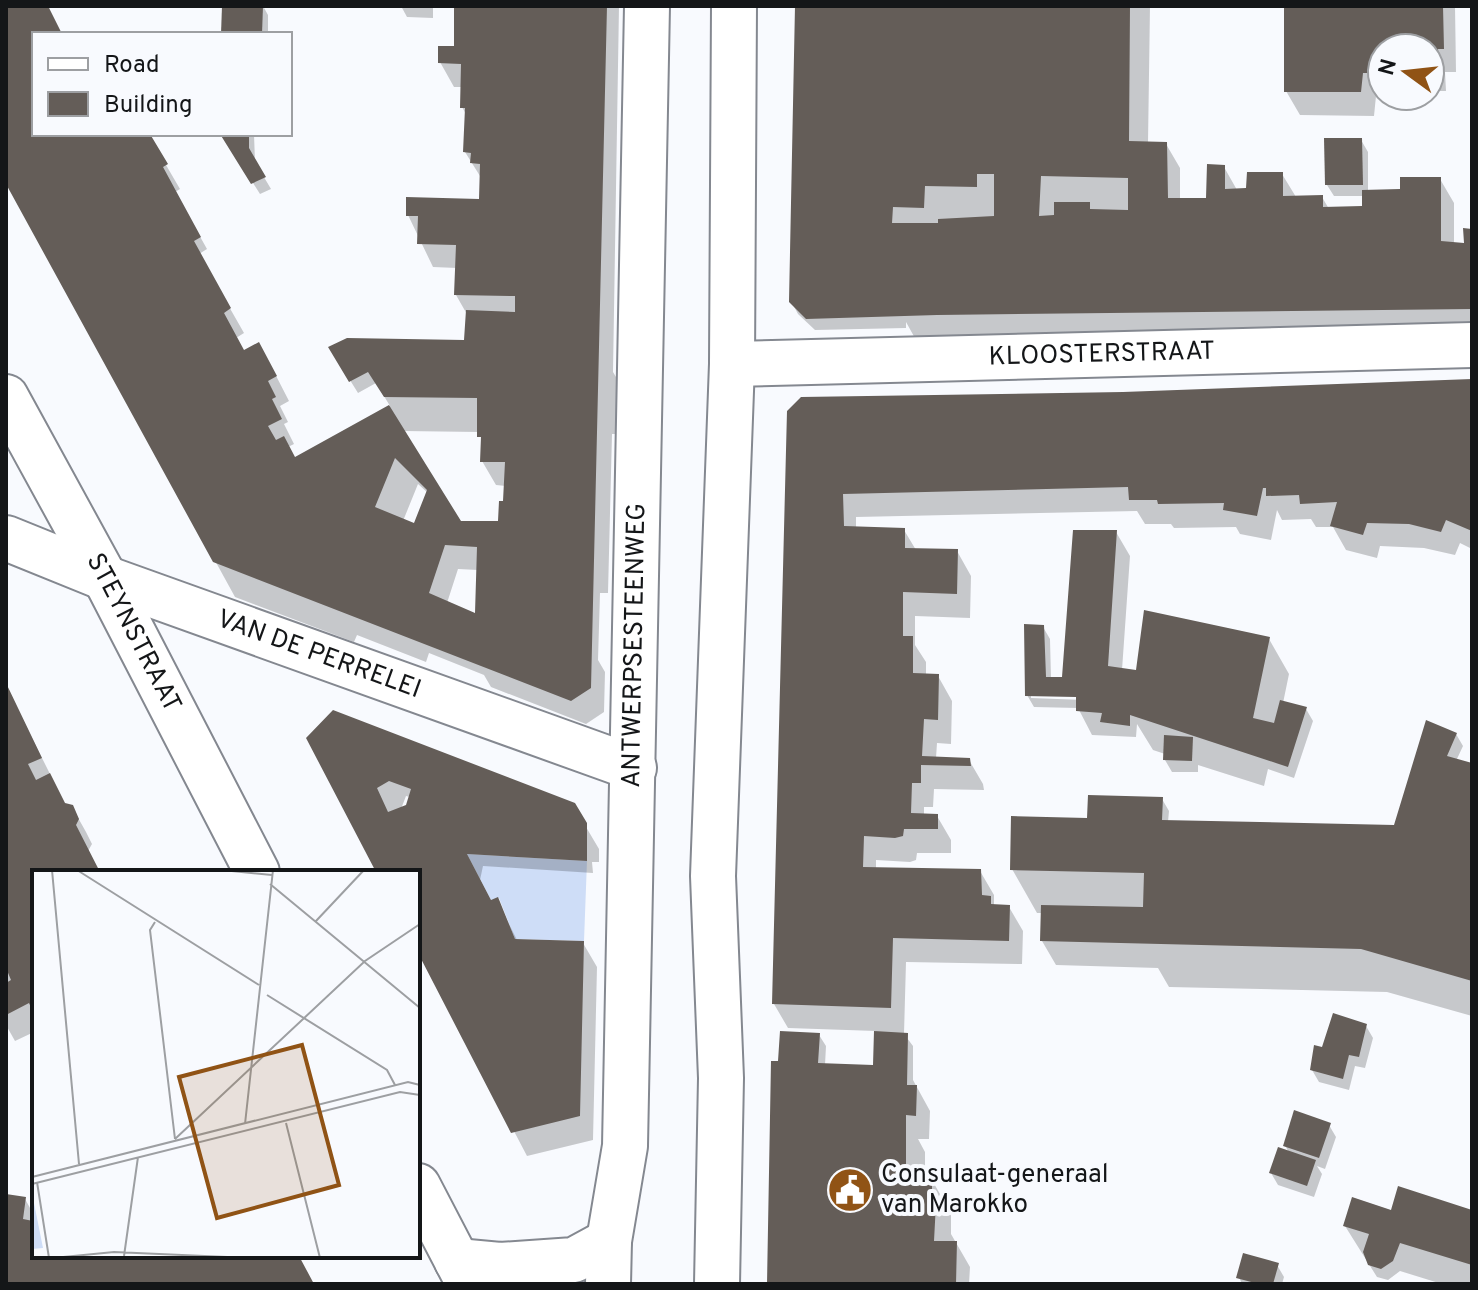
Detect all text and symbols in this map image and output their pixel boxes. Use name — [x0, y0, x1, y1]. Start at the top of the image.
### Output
legend — [32, 32, 292, 136]
north arrow — [1366, 32, 1446, 112]
text: Road — [104, 51, 160, 81]
text: N — [1374, 56, 1404, 79]
text: Building — [104, 91, 193, 121]
street label: KLOOSTERSTRAAT — [988, 335, 1216, 374]
street label: ANTWERPSESTEENWEG — [615, 503, 654, 788]
street label: STEYNSTRAAT — [78, 548, 188, 718]
street label: VAN DE PERRELEI — [212, 603, 425, 707]
inset map — [32, 870, 420, 1258]
place label: Consulaat-generaal van Marokko — [881, 1159, 1109, 1222]
public building icon: Consulaat-generaal van Marokko — [826, 1166, 874, 1214]

